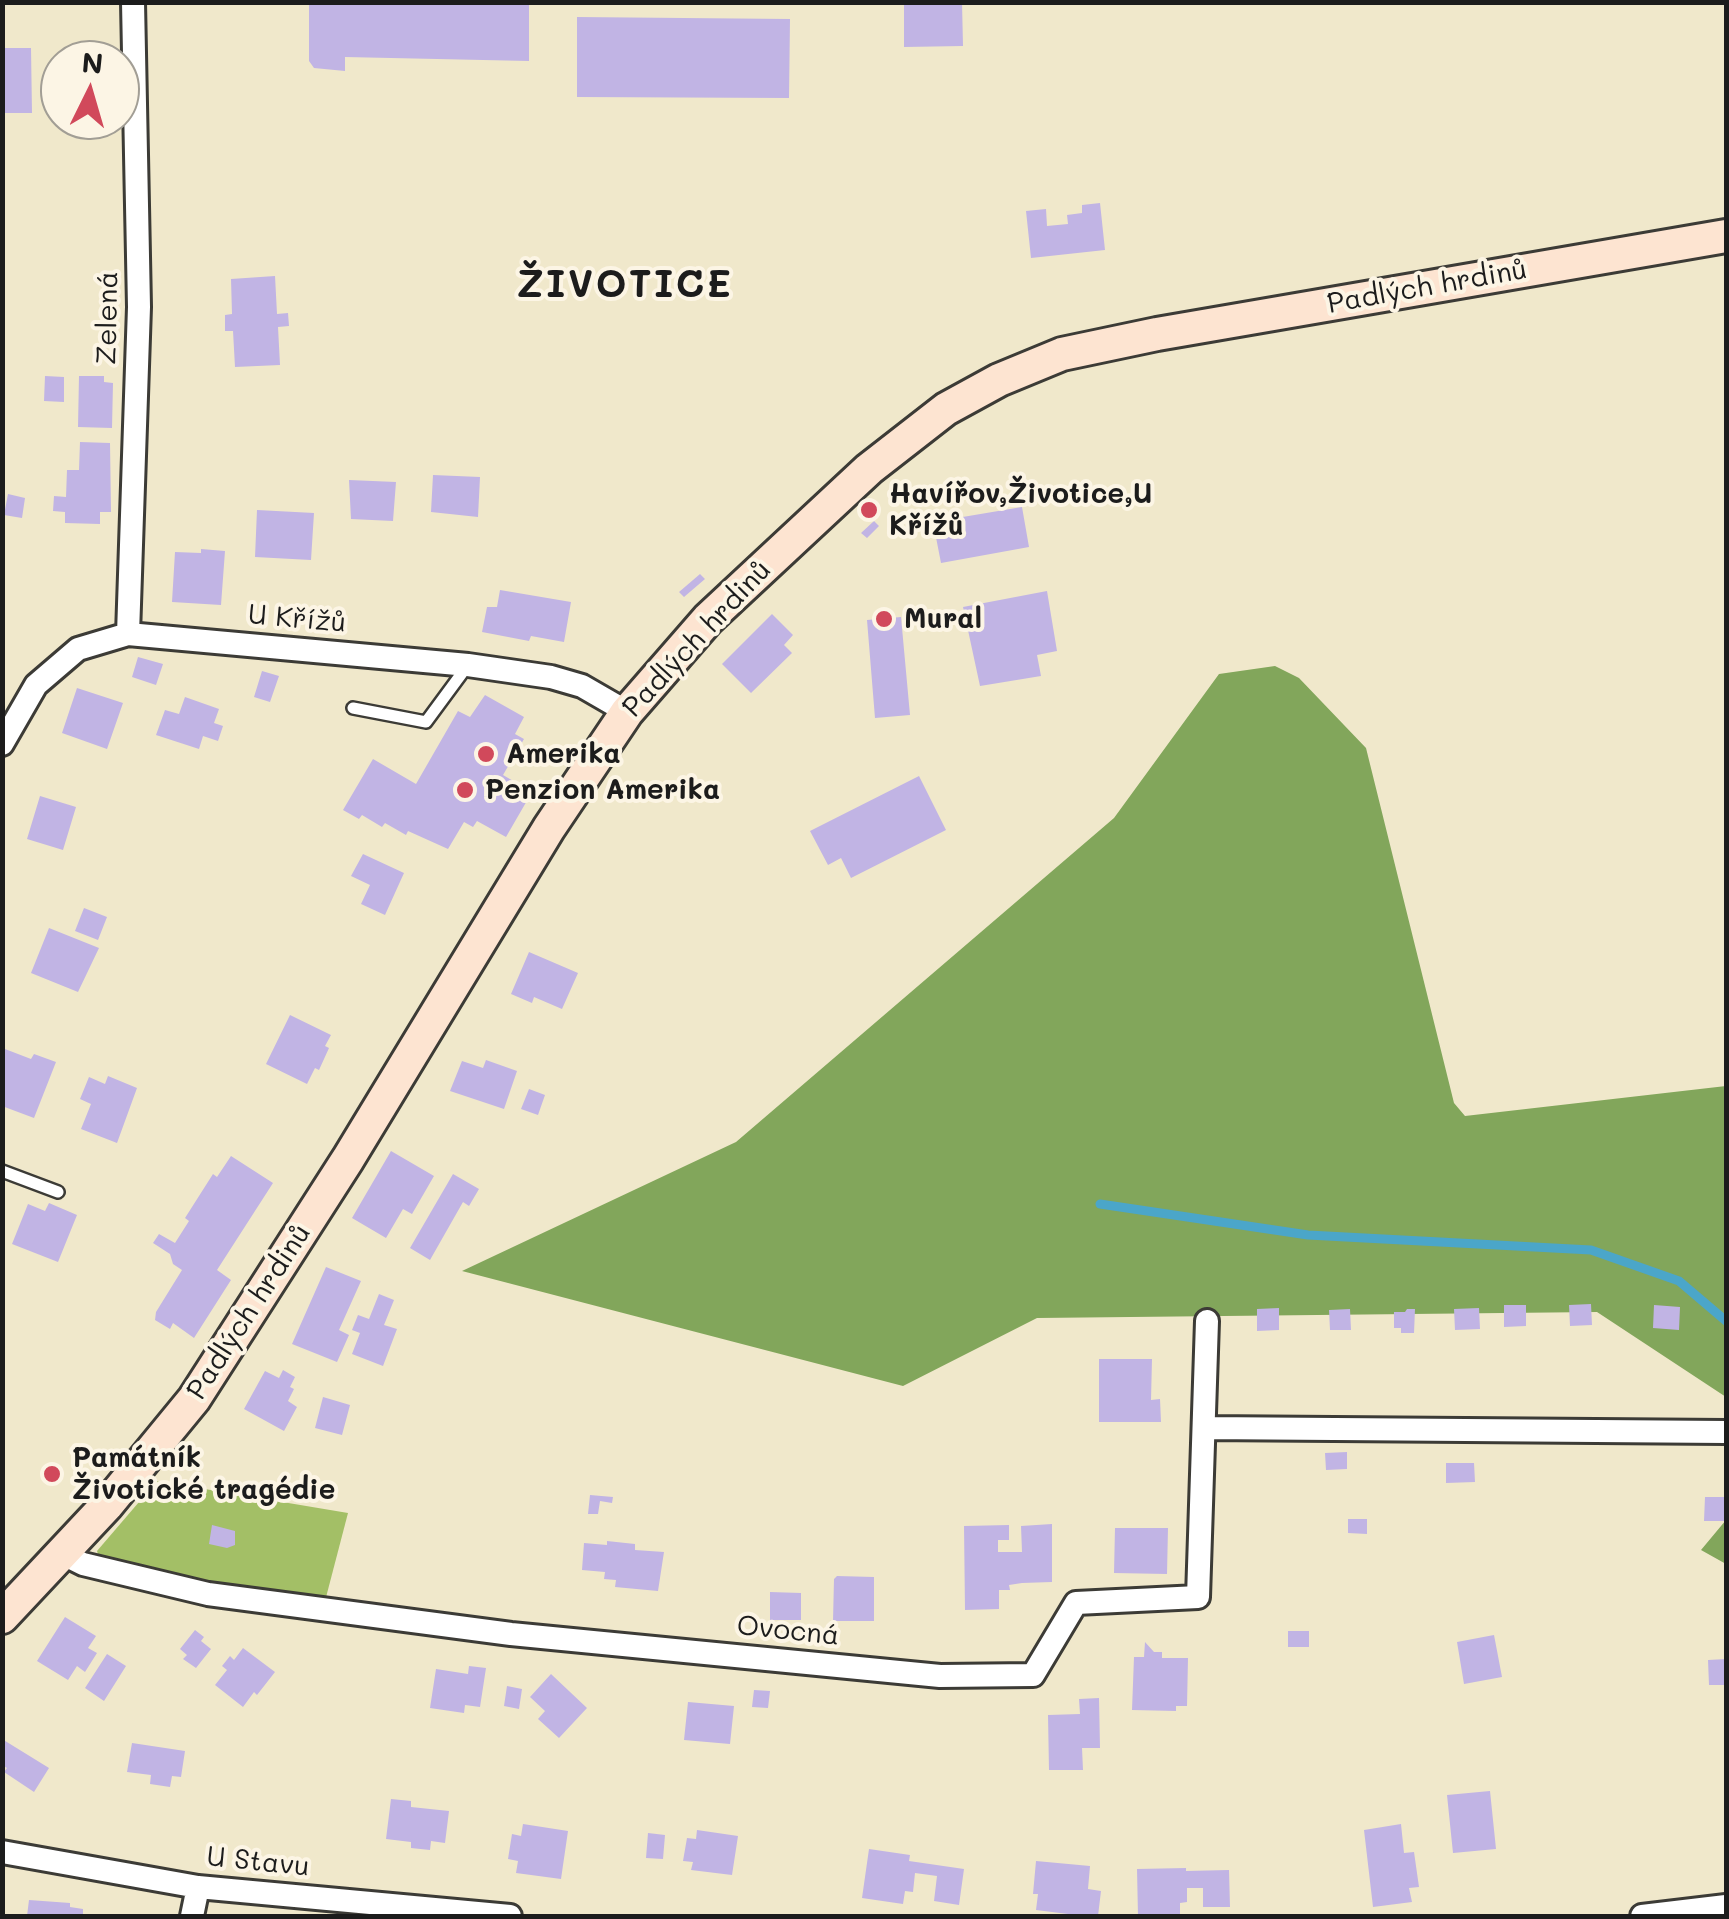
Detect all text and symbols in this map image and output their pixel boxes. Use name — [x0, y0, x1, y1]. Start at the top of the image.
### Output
north arrow — [40, 40, 140, 140]
text: N — [80, 43, 105, 81]
street label: Padlých hrdinů — [1325, 253, 1529, 321]
district label: ŽIVOTICE — [517, 262, 733, 308]
street label: Zelená — [90, 271, 126, 365]
place label: Havířov,Životice,U Křížů — [889, 477, 1153, 543]
marker: Havířov,Životice,U Křížů — [858, 499, 880, 521]
street label: Padlých hrdinů — [616, 554, 778, 724]
street label: U Křížů — [247, 598, 347, 640]
place label: Mural — [904, 602, 982, 636]
marker: Mural — [873, 608, 895, 630]
place label: Amerika — [506, 737, 621, 771]
marker: Amerika — [475, 743, 497, 765]
place label: Penzion Amerika — [485, 773, 720, 807]
marker: Penzion Amerika — [454, 779, 476, 801]
street label: Padlých hrdinů — [180, 1218, 318, 1406]
place label: Památník Životické tragédie — [72, 1441, 335, 1507]
marker: Památník Životické tragédie — [41, 1463, 63, 1485]
street label: Ovocná — [735, 1609, 841, 1653]
street label: U Stavu — [205, 1840, 311, 1884]

